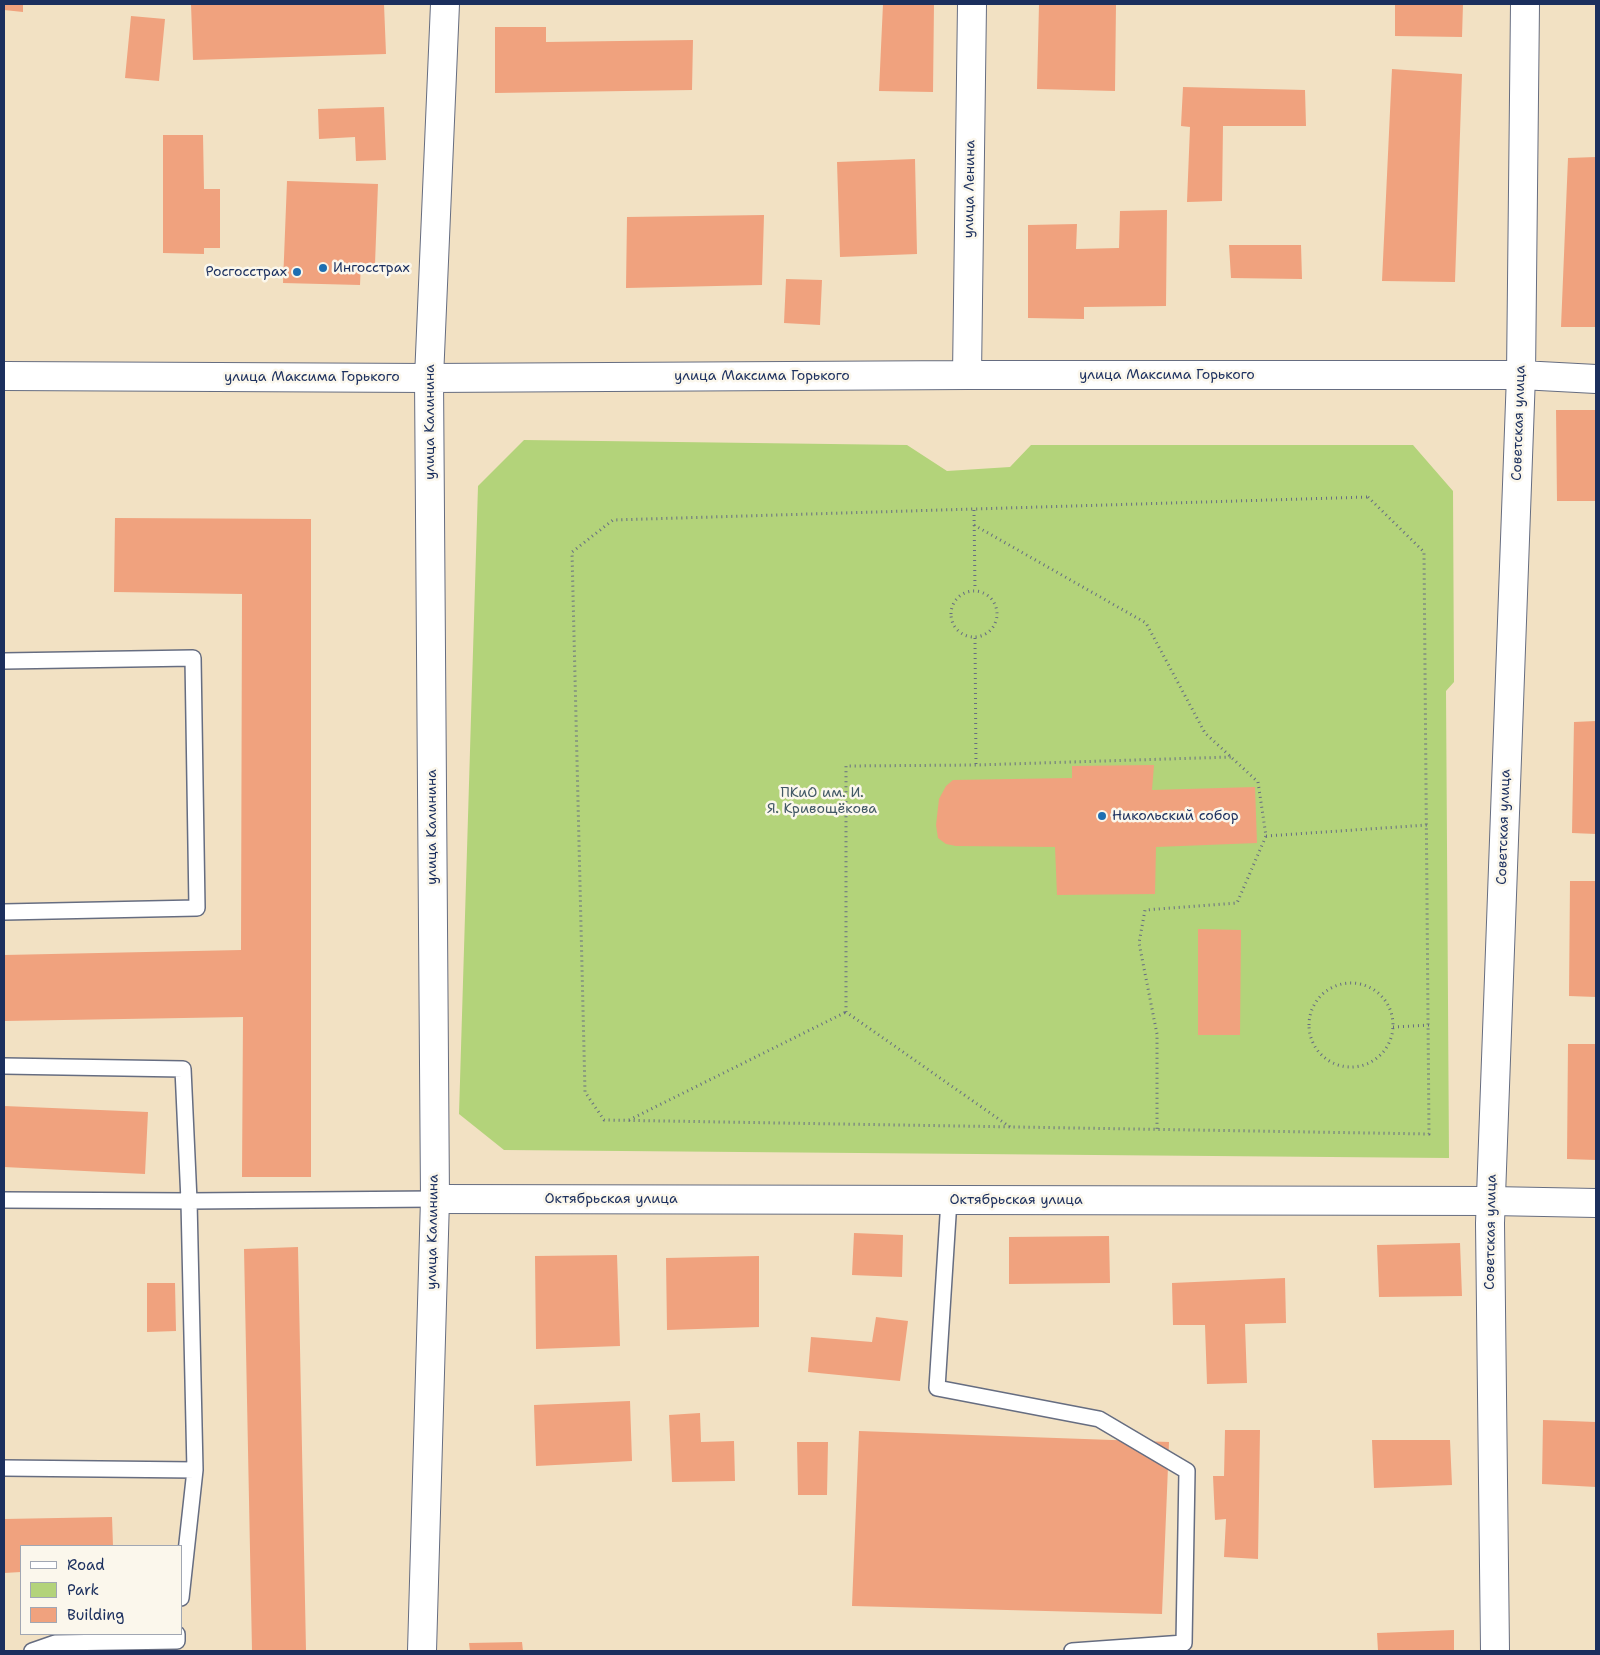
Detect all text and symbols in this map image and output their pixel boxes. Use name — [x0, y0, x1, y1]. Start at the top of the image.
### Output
street label: улица Ленина — [961, 140, 979, 238]
place label: Ингосстрах — [333, 260, 410, 276]
marker: Ингосстрах — [317, 262, 329, 274]
place label: Росгосстрах — [205, 264, 287, 280]
marker: Росгосстрах — [291, 266, 303, 278]
street label: улица Калинина — [422, 364, 438, 480]
street label: Советская улица — [1509, 365, 1529, 481]
street label: улица Максима Горького — [1079, 367, 1255, 383]
street label: улица Максима Горького — [674, 368, 850, 384]
street label: улица Максима Горького — [224, 369, 400, 385]
street label: улица Калинина — [424, 769, 440, 885]
street label: Советская улица — [1494, 769, 1514, 885]
park label: ПКиО им. И. Я. Кривощёкова — [767, 785, 877, 818]
place label: Никольский собор — [1112, 808, 1239, 824]
marker: Никольский собор — [1096, 810, 1108, 822]
street label: улица Калинина — [424, 1174, 442, 1290]
street label: Советская улица — [1482, 1174, 1500, 1290]
street label: Октябрьская улица — [544, 1191, 678, 1207]
street label: Октябрьская улица — [949, 1192, 1083, 1208]
legend — [20, 1545, 182, 1635]
text: Road — [67, 1555, 105, 1575]
text: Park — [67, 1580, 99, 1600]
text: Building — [67, 1605, 124, 1625]

